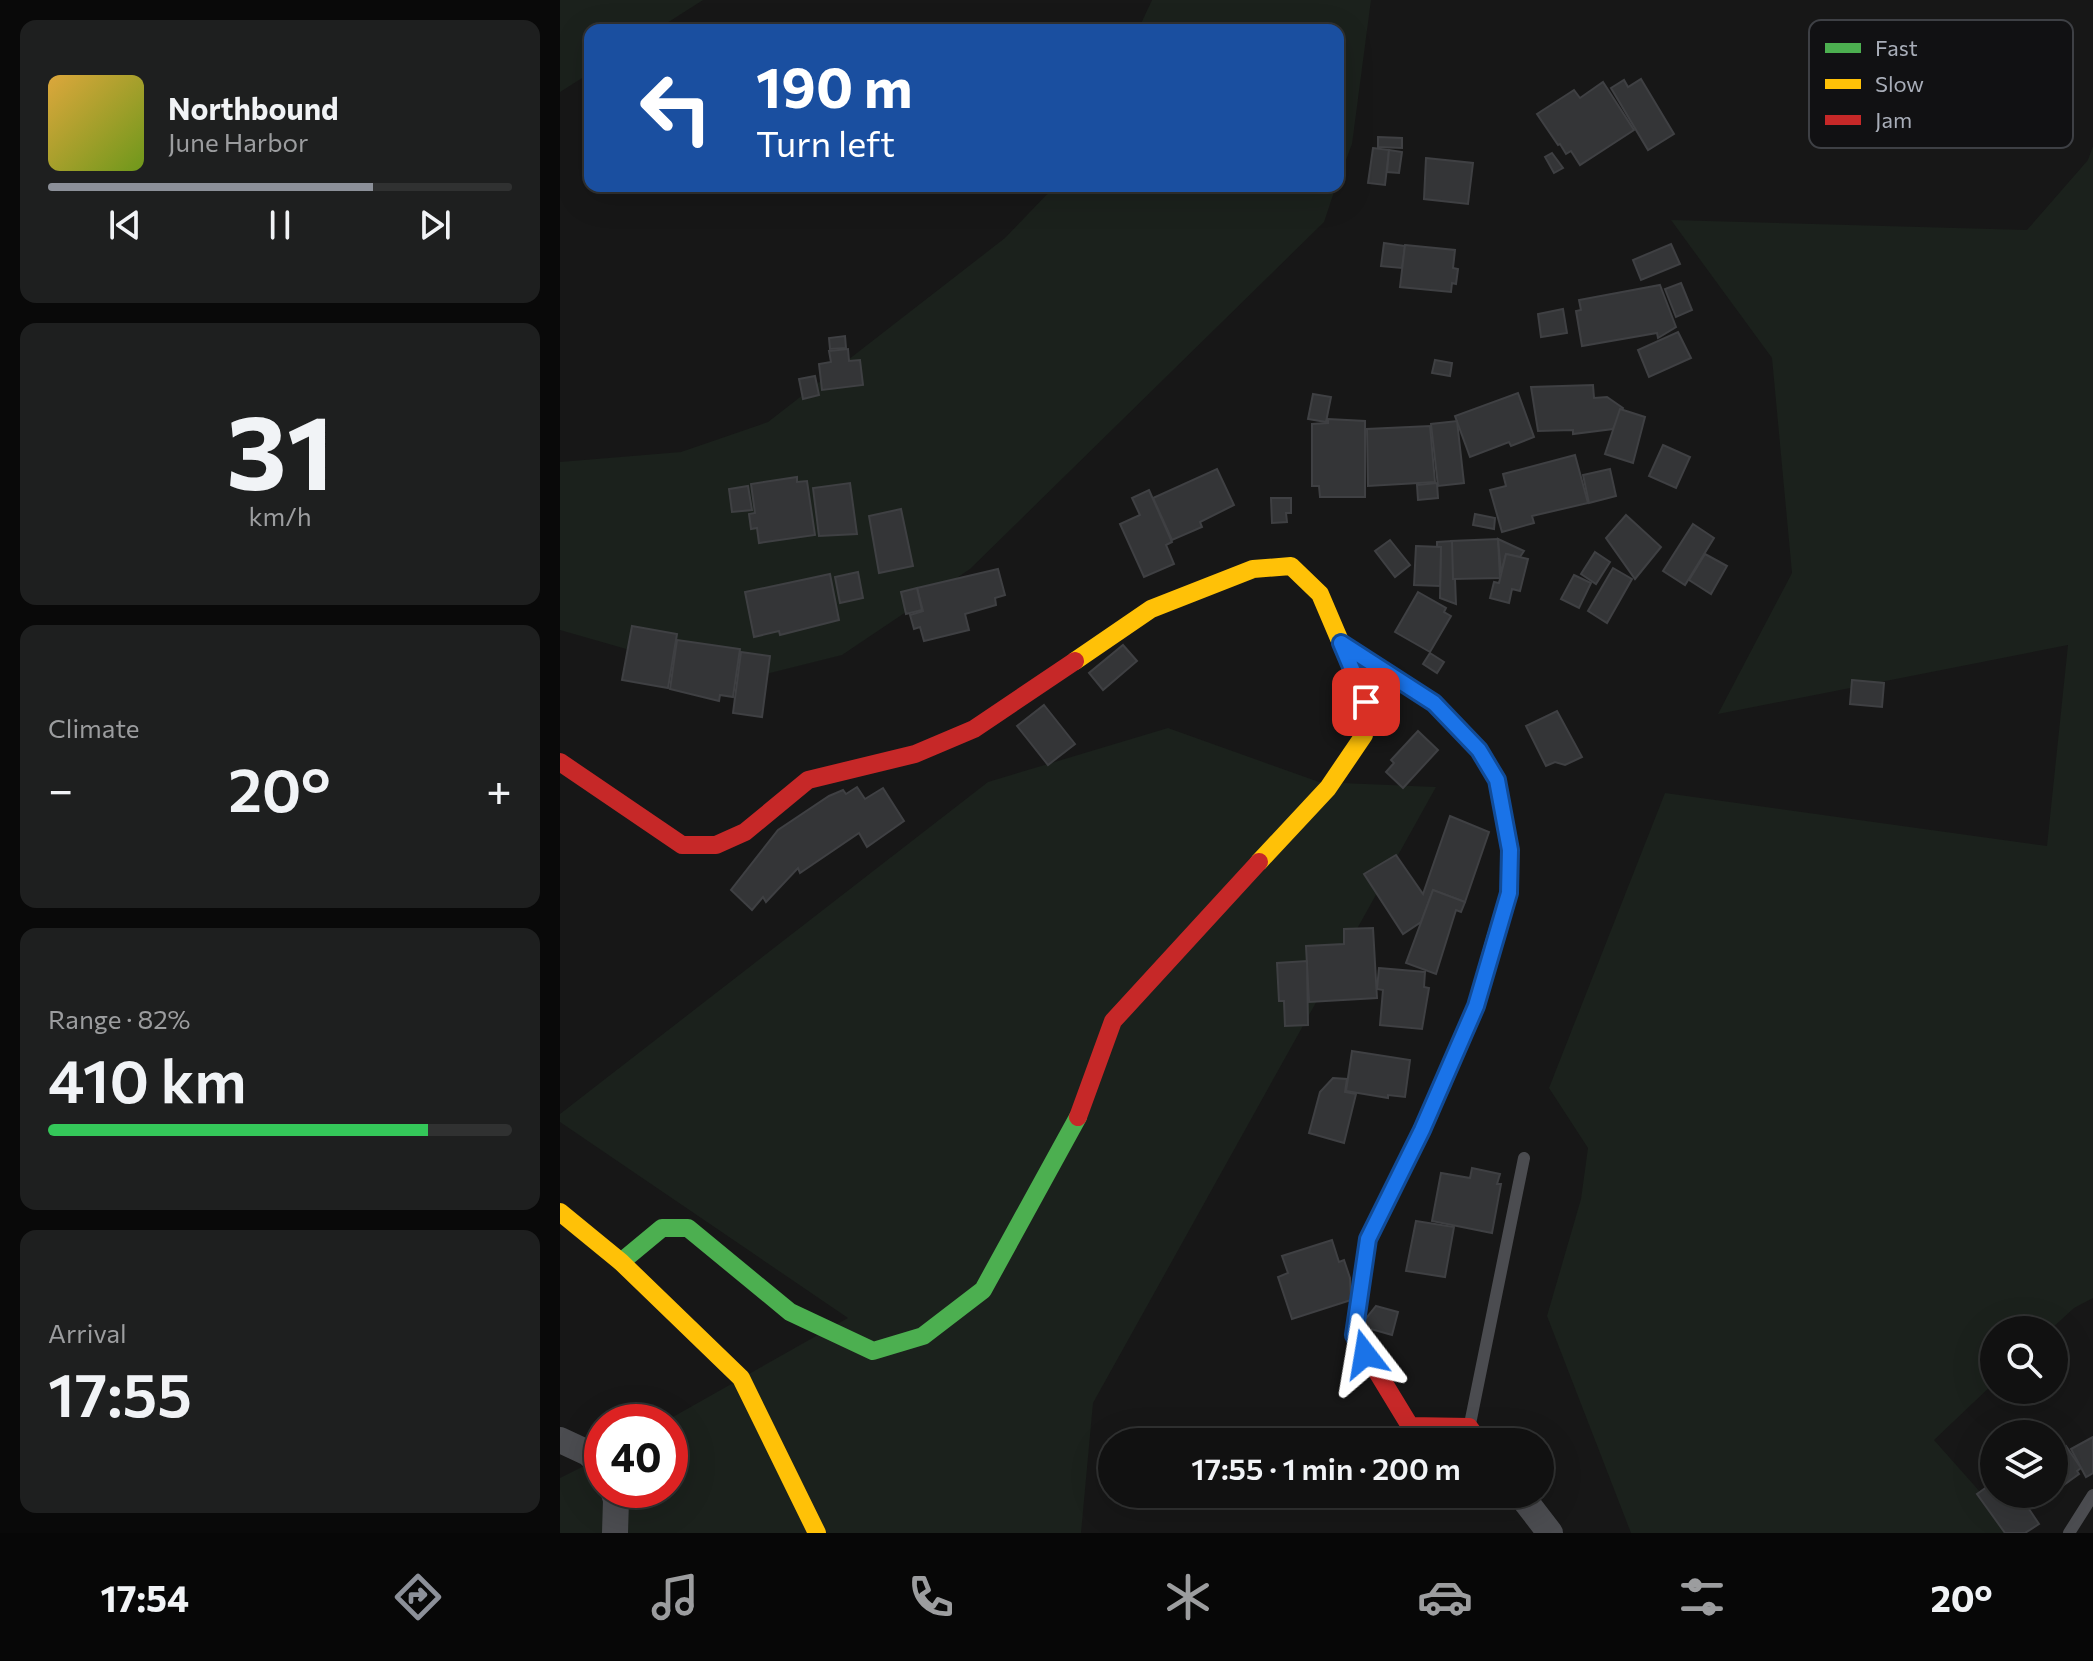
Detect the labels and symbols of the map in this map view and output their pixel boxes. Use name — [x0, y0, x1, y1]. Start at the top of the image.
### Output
legend — [1809, 20, 2073, 148]
text: Fast — [1875, 34, 1918, 61]
text: Slow — [1875, 70, 1924, 97]
text: Jam — [1875, 106, 1912, 133]
pin — [1332, 668, 1400, 736]
position arrow — [1323, 1312, 1407, 1396]
speed limit sign: 40 — [584, 1404, 688, 1508]

